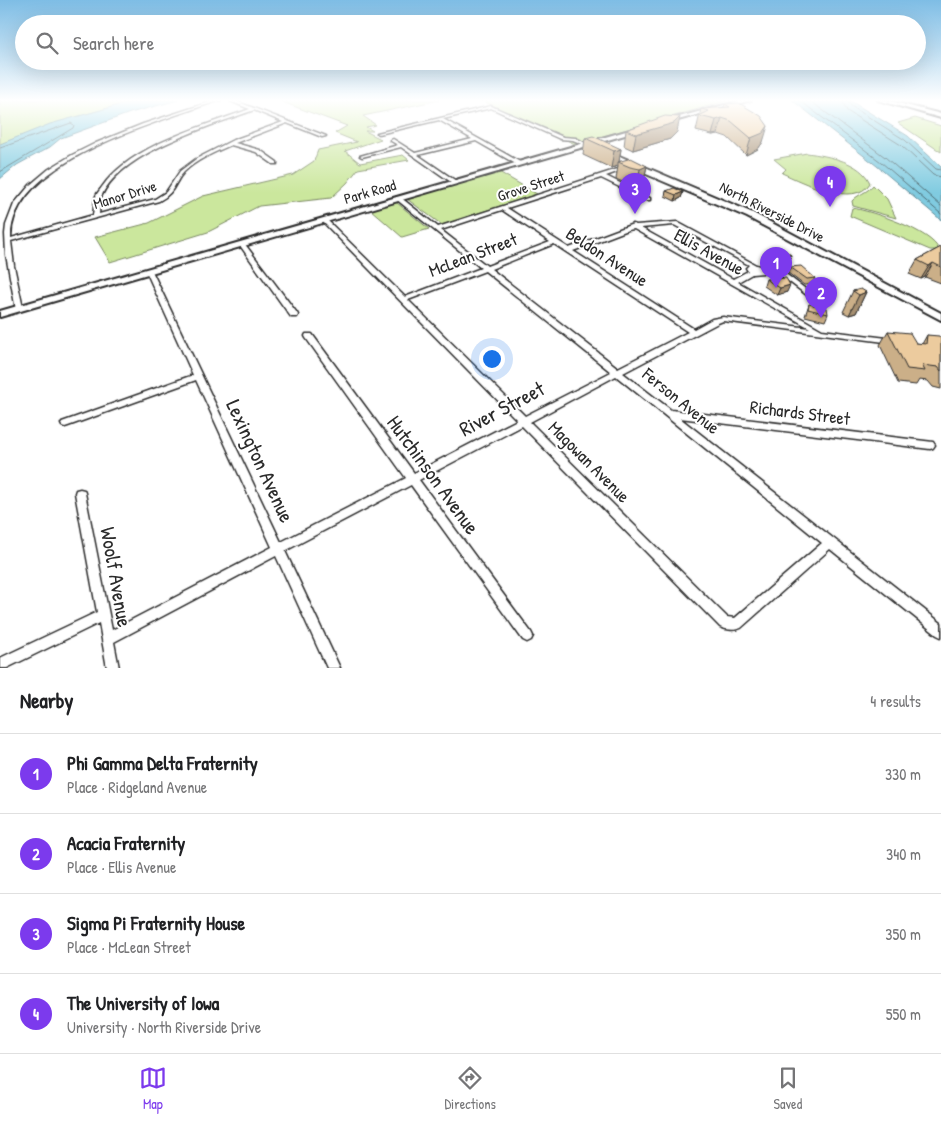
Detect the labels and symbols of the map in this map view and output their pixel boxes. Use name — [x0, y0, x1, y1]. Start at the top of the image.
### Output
street label: Grove Street — [495, 165, 568, 206]
pin: 4 — [814, 166, 846, 207]
pin: 3 — [619, 173, 651, 214]
street label: Park Road — [341, 174, 398, 209]
street label: Manor Drive — [91, 175, 159, 214]
street label: North Riverside Drive — [716, 176, 828, 247]
street label: Beldon Avenue — [561, 221, 653, 292]
street label: Ellis Avenue — [670, 222, 749, 281]
street label: McLean Street — [425, 226, 521, 283]
pin: 1 — [760, 247, 792, 288]
pin: 2 — [805, 277, 837, 318]
your location — [479, 346, 505, 372]
street label: Ferson Avenue — [637, 361, 725, 440]
street label: River Street — [454, 374, 550, 443]
street label: Richards Street — [749, 394, 852, 431]
street label: Lexington Avenue — [219, 395, 302, 527]
street label: Hutchinson Avenue — [380, 409, 487, 540]
street label: Magowan Avenue — [543, 415, 636, 508]
street label: Woolf Avenue — [93, 525, 140, 629]

